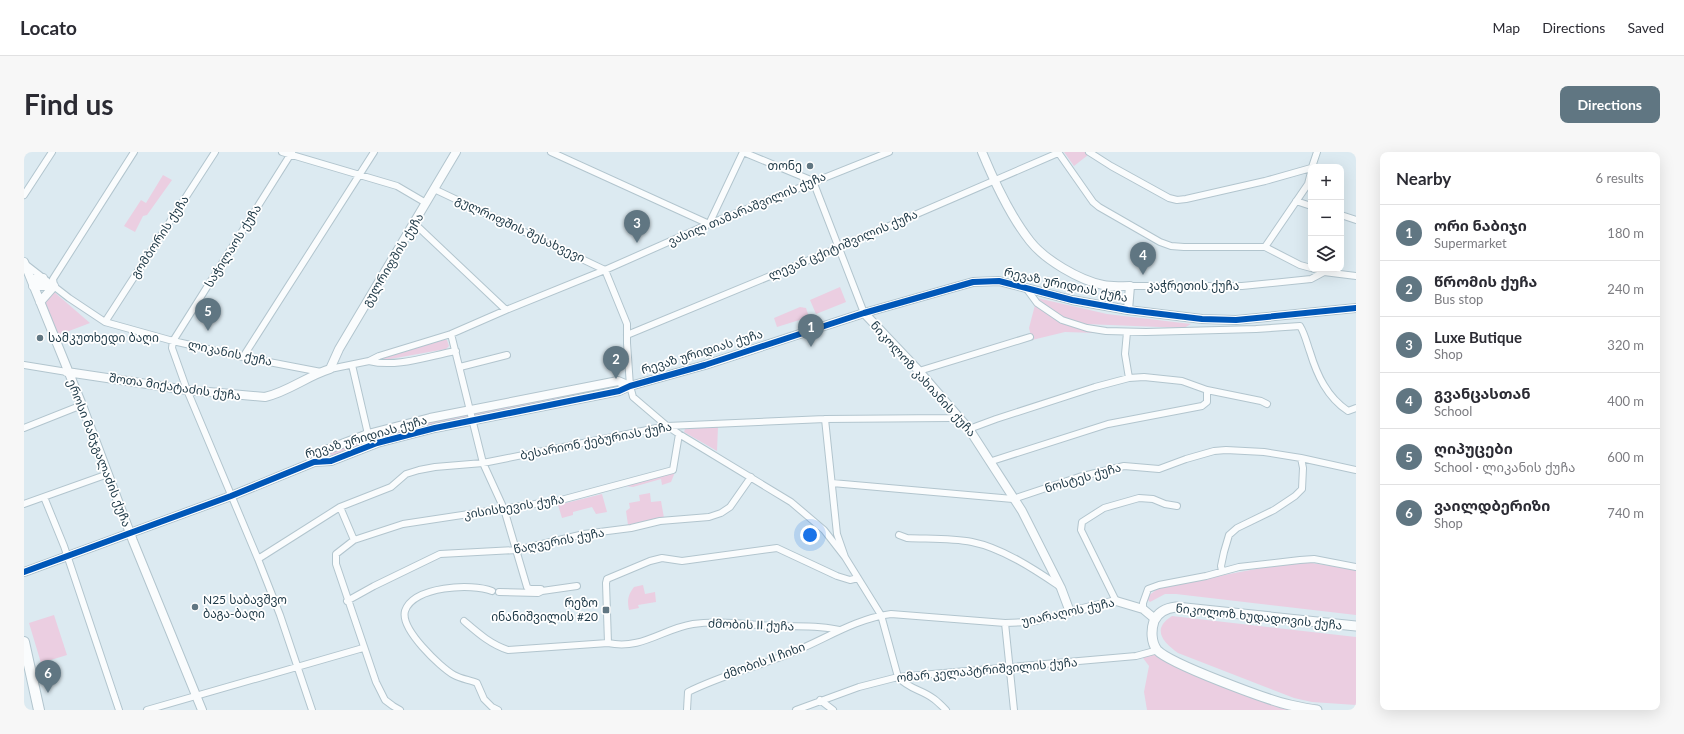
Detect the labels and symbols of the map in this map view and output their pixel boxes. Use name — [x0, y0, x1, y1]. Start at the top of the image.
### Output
place label: თონე — [768, 158, 802, 173]
marker: თონე — [805, 161, 815, 171]
street label: ვასილ თამარაშვილის ქუჩა — [666, 168, 828, 250]
street label: გულრიფშის შესახვევი — [453, 192, 588, 266]
street label: გომბორის ქუჩა — [127, 193, 192, 281]
street label: საჭილაოს ქუჩა — [201, 201, 265, 291]
street label: ლევან ცქიტიშვილის ქუჩა — [766, 206, 920, 284]
street label: გულრიფშის ქუჩა — [359, 210, 427, 310]
pin: 3 — [624, 210, 650, 243]
pin: 4 — [1130, 242, 1156, 275]
street label: რევაზ ურიდიას ქუჩა — [1003, 264, 1129, 306]
street label: კაჭრეთის ქუჩა — [1147, 278, 1239, 293]
pin: 5 — [195, 298, 221, 331]
pin: 1 — [798, 314, 824, 347]
street label: ნიკოლოზ კახიანის ქუჩა — [867, 318, 979, 440]
street label: რევაზ ურიდიას ქუჩა — [639, 326, 765, 378]
place label: სამკუთხედი ბაღი — [48, 330, 159, 346]
marker: სამკუთხედი ბაღი — [35, 333, 45, 343]
street label: ლიკანის ქუჩა — [186, 336, 274, 370]
pin: 2 — [603, 346, 629, 379]
street label: შოთა მიქატაძის ქუჩა — [108, 370, 242, 403]
street label: ეროსი მანჯგალაძის ქუჩა — [63, 377, 135, 529]
street label: რევაზ ურიდიას ქუჩა — [303, 412, 429, 462]
street label: ბესარიონ ქებურიას ქუჩა — [519, 418, 673, 463]
street label: ნოსტეს ქუჩა — [1043, 459, 1123, 496]
street label: კისისხევის ქუჩა — [463, 491, 565, 522]
street label: წაღვერის ქუჩა — [512, 524, 606, 558]
your location — [800, 525, 820, 545]
place label: N25 საბავშვო ბაგა-ბაღი — [203, 592, 287, 622]
street label: უიარაღოს ქუჩა — [1020, 594, 1116, 630]
place label: რეზო ინანიშვილის #20 — [491, 595, 598, 625]
street label: ნიკოლოზ ხუდადოვის ქუჩა — [1175, 600, 1343, 634]
marker: N25 საბავშვო ბაგა-ბაღი — [190, 602, 200, 612]
marker: რეზო ინანიშვილის #20 — [601, 605, 611, 615]
street label: ძმობის II ქუჩა — [708, 615, 795, 634]
street label: ძმობის II ჩიხი — [721, 639, 807, 682]
street label: ომარ კელაპტრიშვილის ქუჩა — [896, 654, 1078, 686]
pin: 6 — [35, 660, 61, 693]

